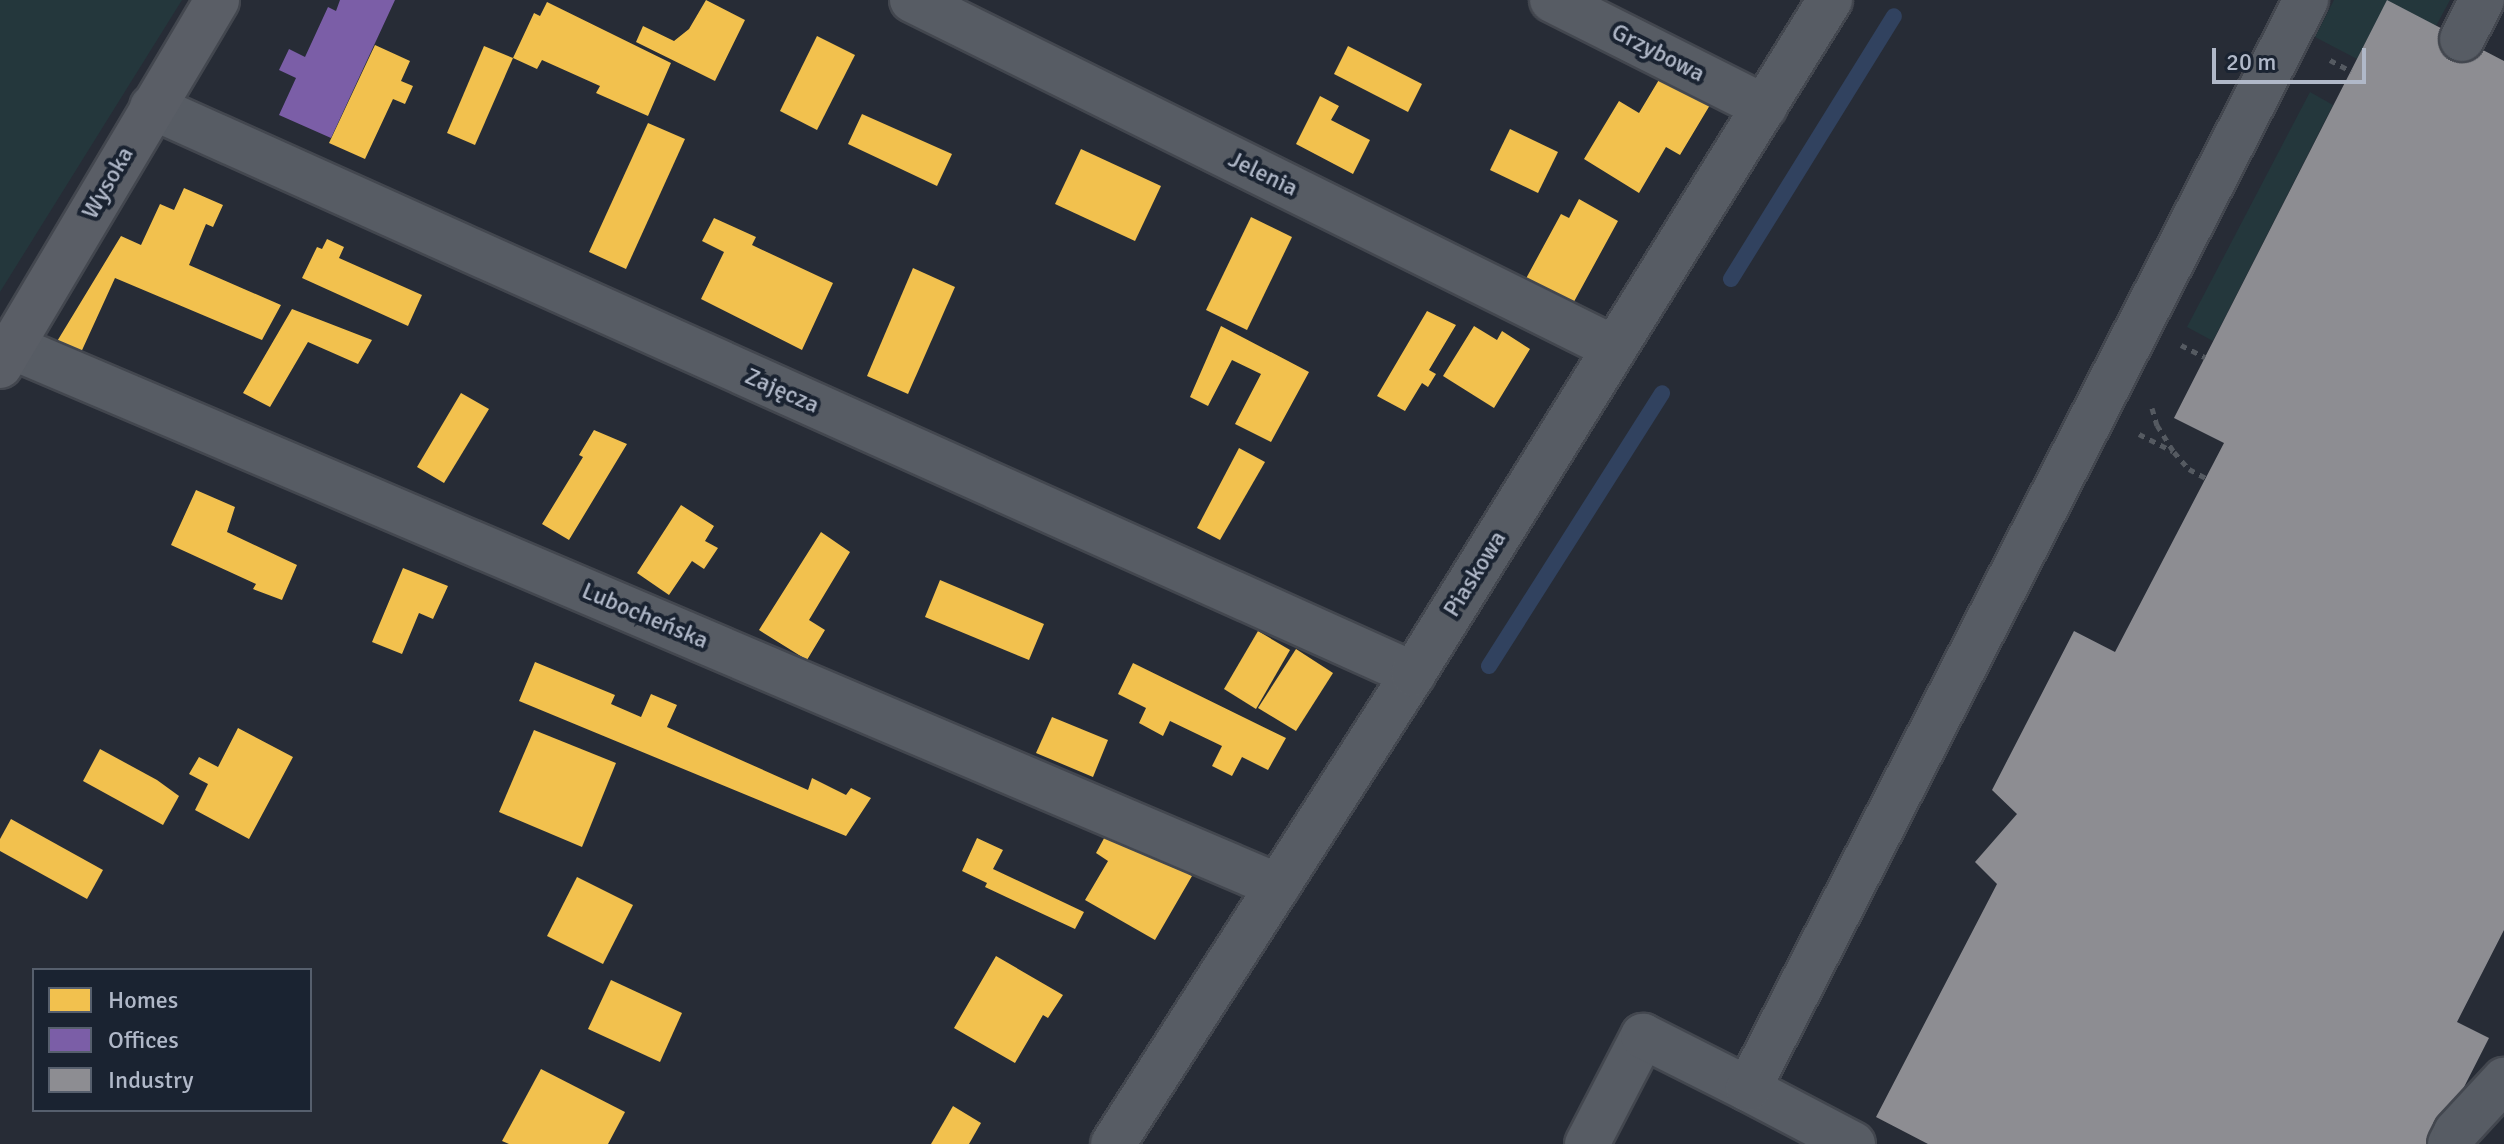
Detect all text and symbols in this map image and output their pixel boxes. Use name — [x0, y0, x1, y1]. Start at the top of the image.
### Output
street label: Grzybowa — [1607, 17, 1709, 89]
scale bar — [2216, 32, 2370, 82]
text: 20 m — [2226, 47, 2276, 77]
street label: Wysoka — [76, 142, 140, 224]
street label: Jelenia — [1224, 145, 1302, 203]
street label: Zajęcza — [740, 362, 824, 420]
street label: Piaskowa — [1437, 526, 1513, 622]
street label: Lubocheńska — [578, 576, 712, 656]
legend — [32, 968, 312, 1112]
text: Homes — [108, 985, 178, 1015]
text: Offices — [108, 1025, 179, 1055]
text: Industry — [108, 1065, 194, 1095]

